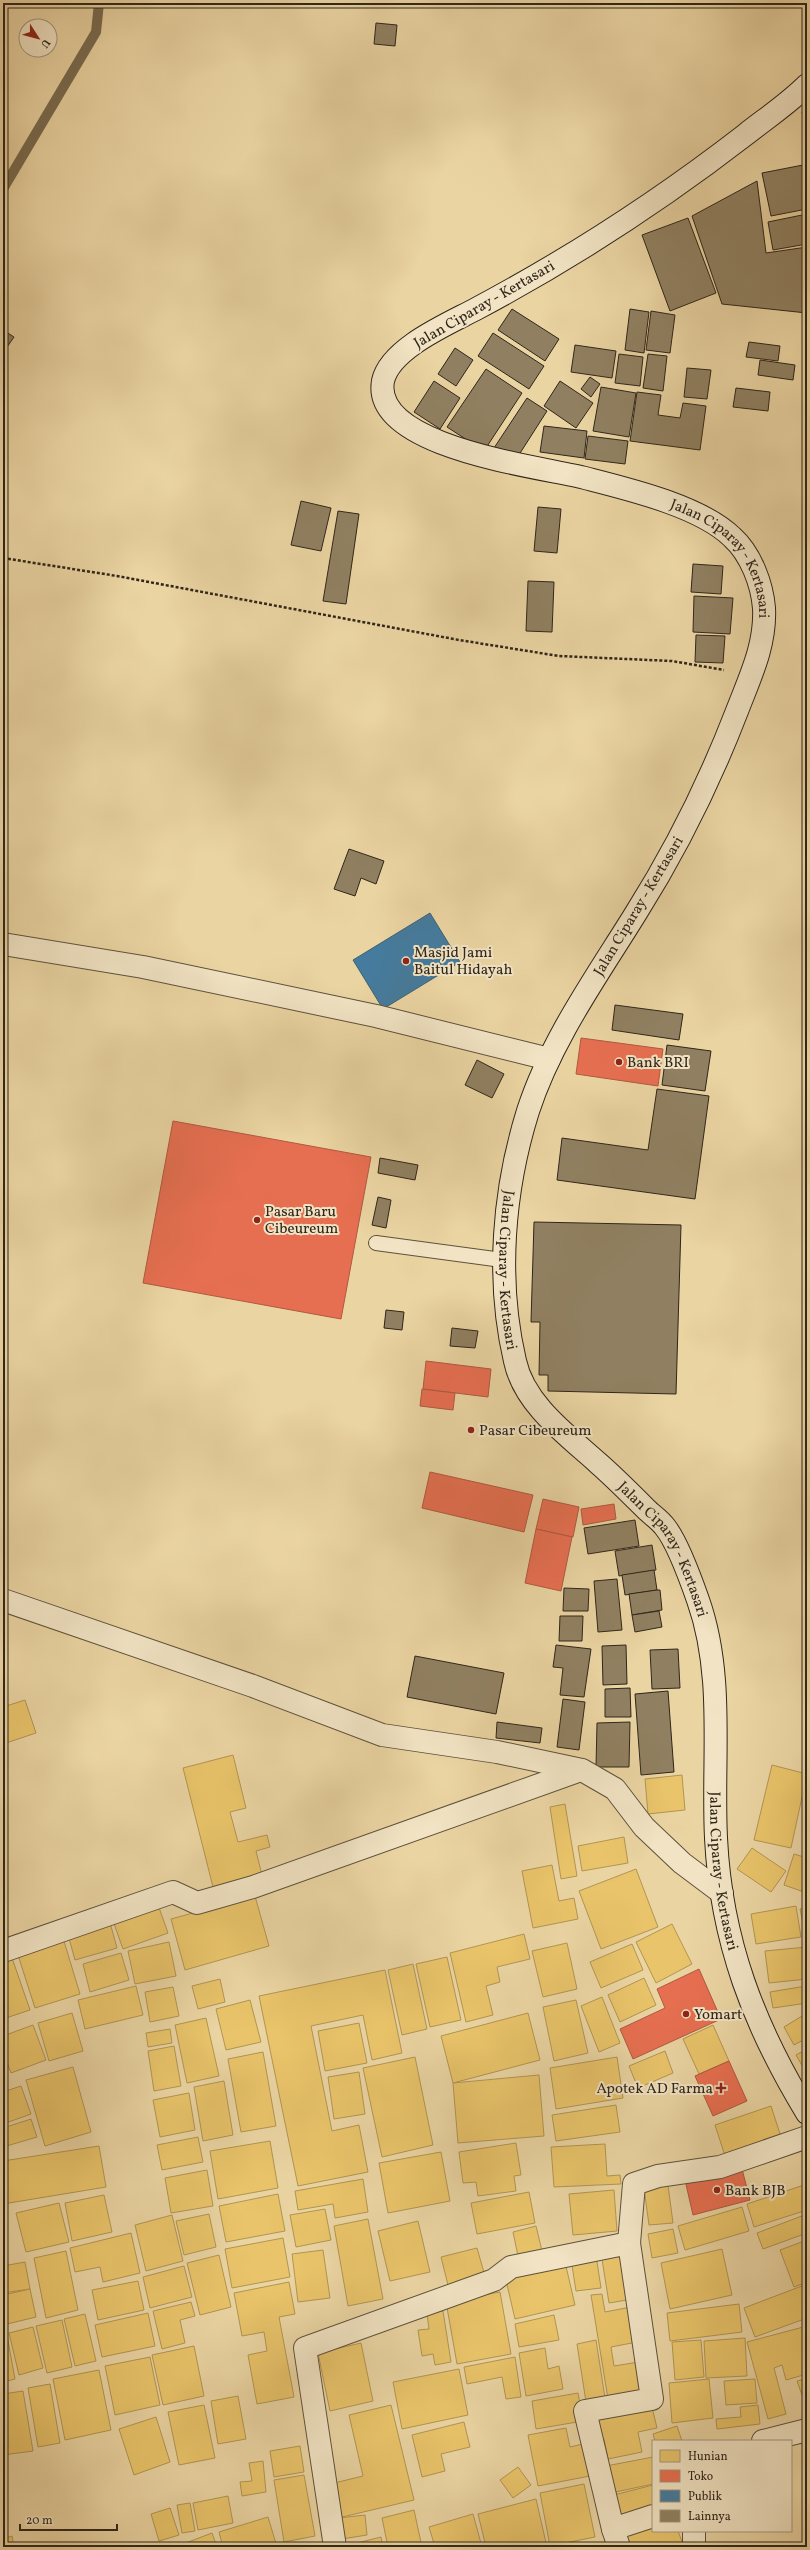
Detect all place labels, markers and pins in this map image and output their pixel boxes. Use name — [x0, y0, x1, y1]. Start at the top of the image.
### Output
place label: Masjid Jami Baitul Hidayah — [414, 943, 512, 981]
marker: Masjid Jami Baitul Hidayah — [401, 956, 411, 966]
place label: Bank BRI — [627, 1053, 689, 1074]
marker: Bank BRI — [614, 1057, 624, 1067]
place label: Pasar Baru Cibeureum — [265, 1202, 338, 1240]
marker: Pasar Baru Cibeureum — [252, 1215, 262, 1225]
place label: Pasar Cibeureum — [479, 1421, 592, 1442]
marker: Pasar Cibeureum — [466, 1425, 476, 1435]
place label: Yomart — [694, 2005, 742, 2026]
marker: Yomart — [681, 2009, 691, 2019]
place label: Apotek AD Farma — [596, 2079, 713, 2100]
marker: Apotek AD Farma — [716, 2083, 726, 2093]
place label: Bank BJB — [725, 2181, 786, 2202]
marker: Bank BJB — [712, 2185, 722, 2195]

